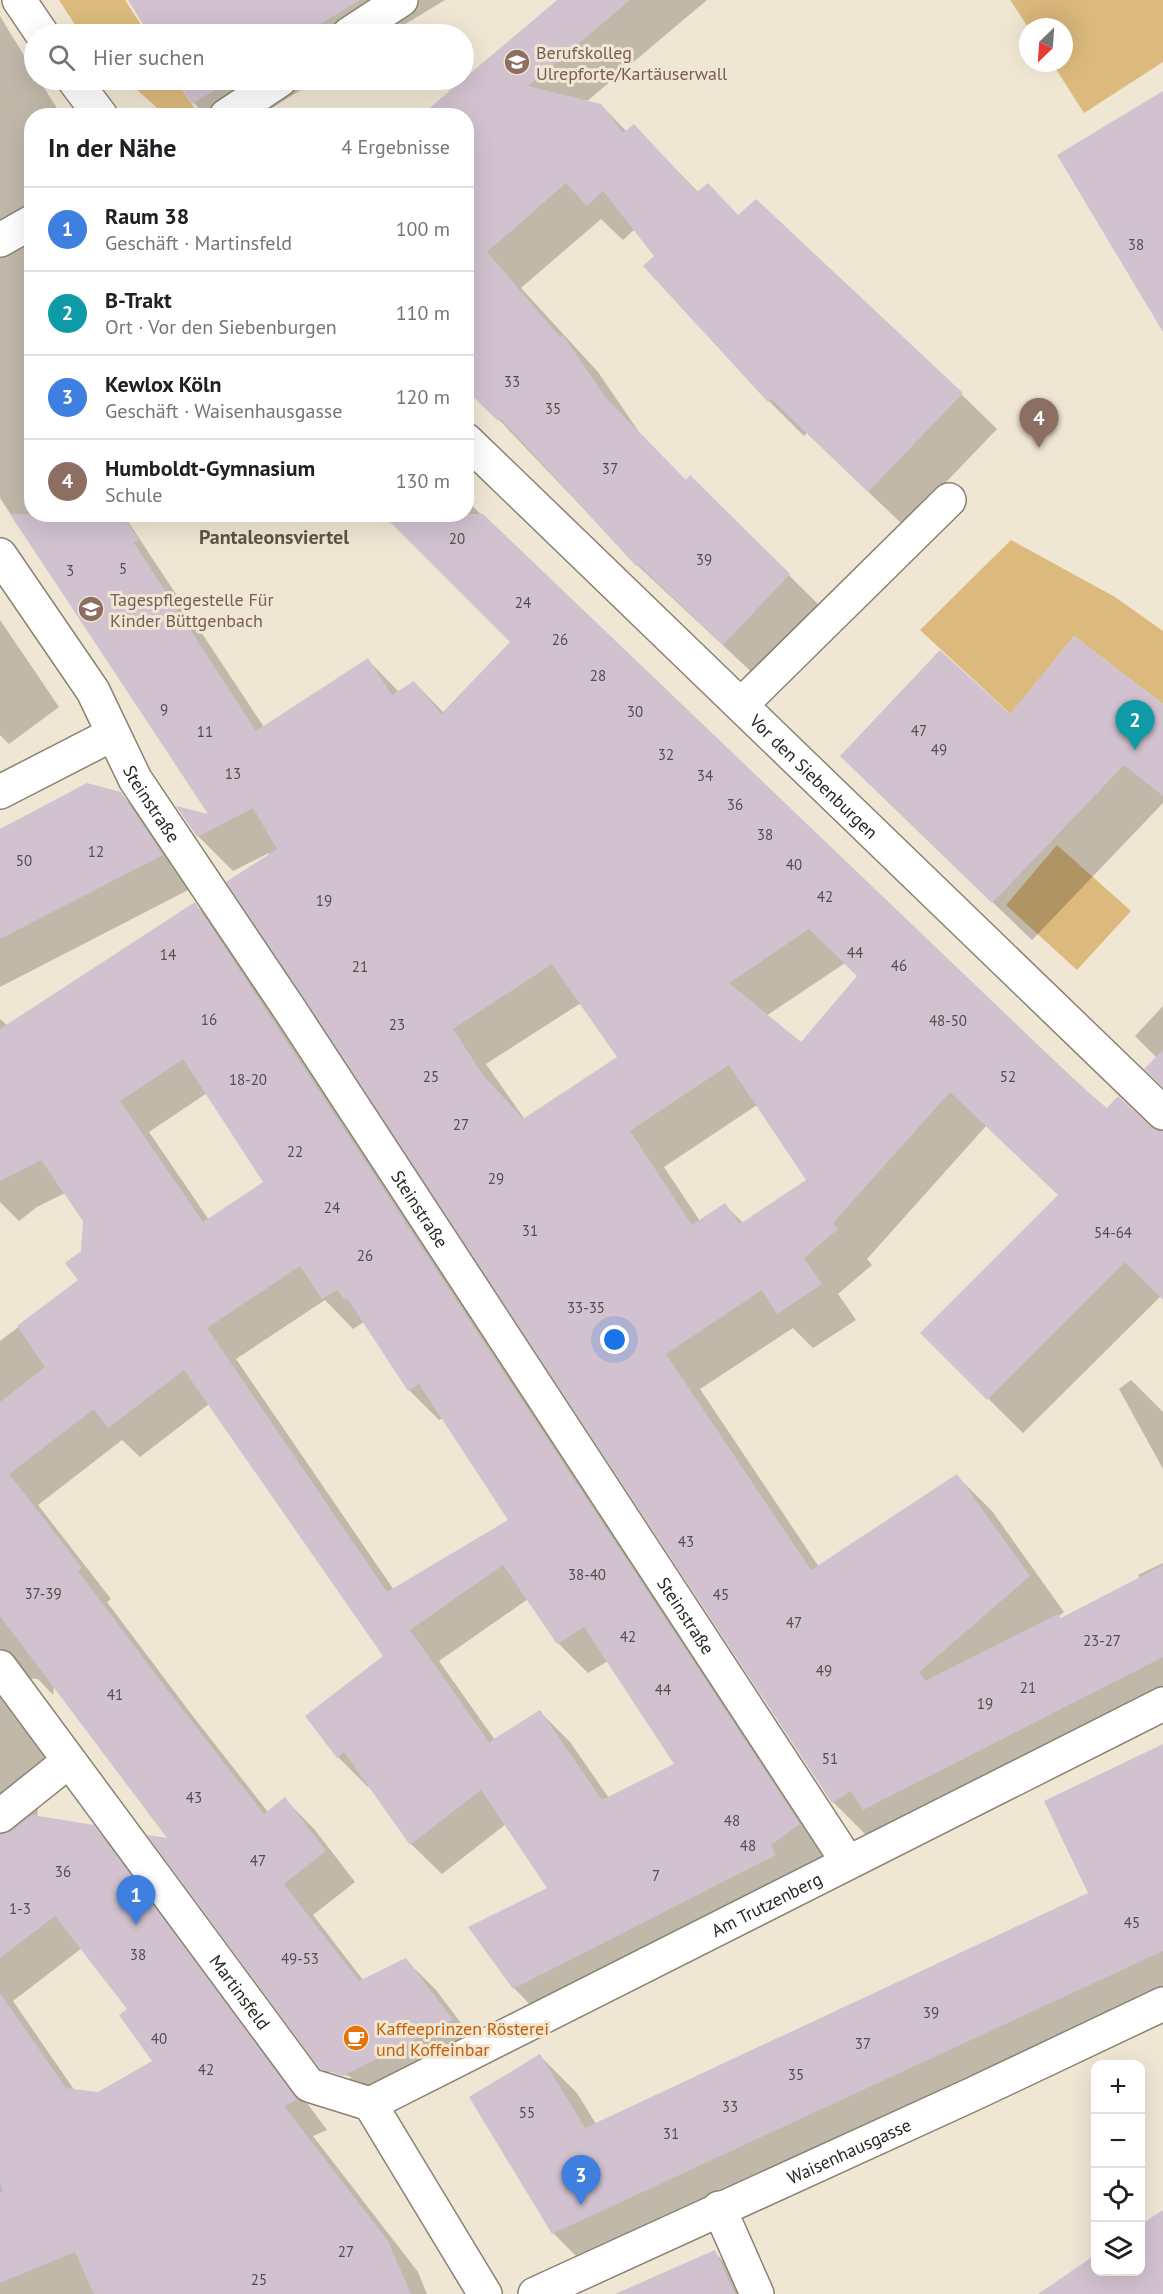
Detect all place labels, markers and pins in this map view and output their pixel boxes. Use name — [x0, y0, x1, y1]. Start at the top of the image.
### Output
place label: Berufskolleg Ulrepforte/Kartäuserwall — [536, 41, 728, 85]
school or university icon: Berufskolleg Ulrepforte/Kartäuserwall — [502, 47, 532, 77]
pin: 4 — [1020, 398, 1058, 448]
place label: Tagespflegestelle Für Kinder Büttgenbach — [110, 588, 274, 632]
school or university icon: Tagespflegestelle Für Kinder Büttgenbach — [76, 594, 106, 624]
pin: 2 — [1116, 700, 1154, 750]
pin: 1 — [116, 1876, 156, 1925]
place label: Kaffeeprinzen Rösterei und Koffeinbar — [376, 2017, 549, 2061]
cafe icon: Kaffeeprinzen Rösterei und Koffeinbar — [341, 2023, 371, 2053]
pin: 3 — [562, 2156, 600, 2205]

